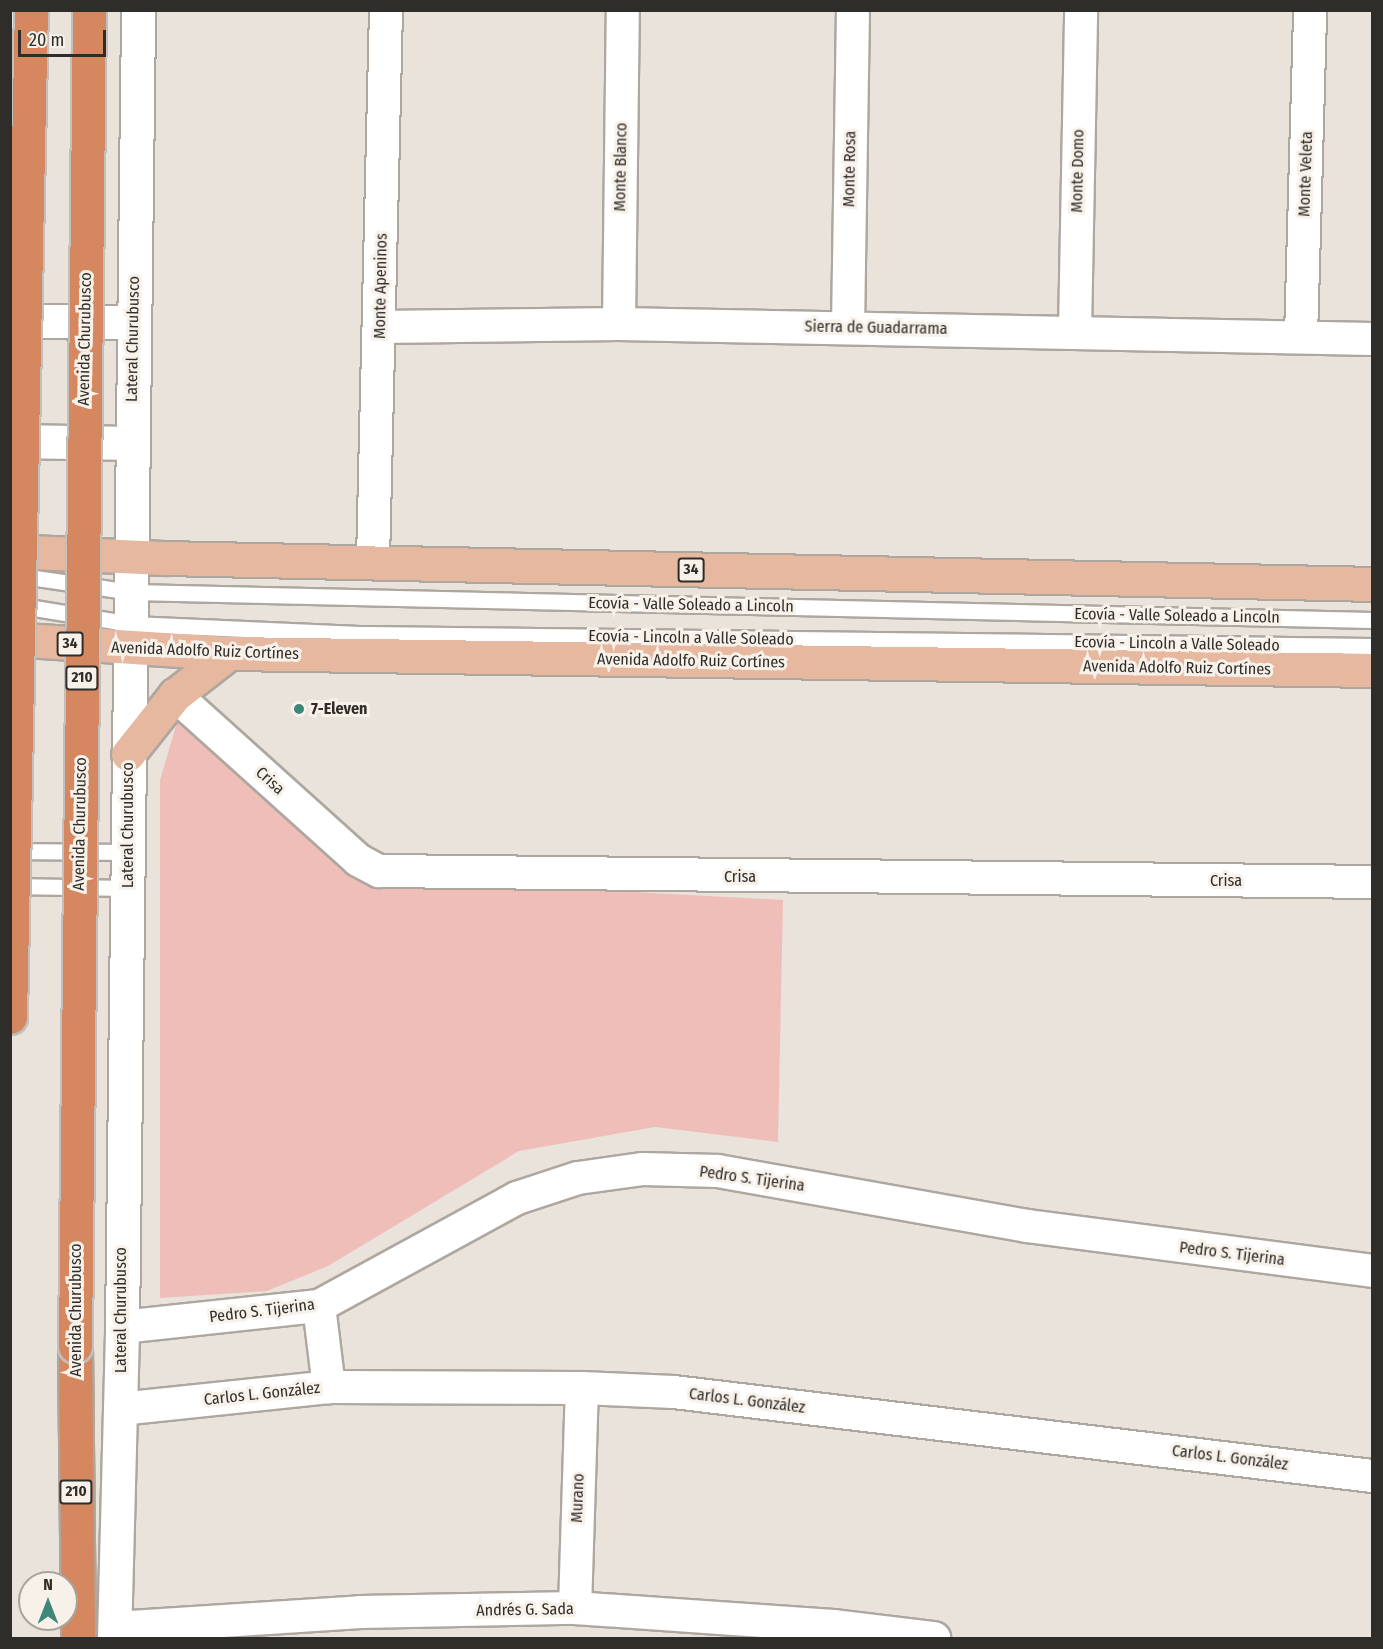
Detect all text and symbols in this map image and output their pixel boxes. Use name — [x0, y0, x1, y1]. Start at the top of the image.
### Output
scale bar — [21, 18, 110, 56]
text: 20 m — [29, 29, 64, 51]
street label: Monte Blanco — [611, 122, 631, 212]
street label: Monte Domo — [1068, 129, 1088, 213]
street label: Monte Rosa — [840, 131, 860, 207]
street label: Monte Veleta — [1295, 131, 1317, 217]
street label: Monte Apeninos — [370, 233, 392, 339]
street label: Avenida Churubusco — [74, 272, 96, 406]
street label: Lateral Churubusco — [122, 276, 144, 402]
street label: Sierra de Guadarrama — [804, 317, 948, 339]
road number: 34 — [678, 558, 704, 582]
street label: Ecovía - Valle Soleado a Lincoln — [588, 594, 794, 616]
street label: Ecovía - Valle Soleado a Lincoln — [1074, 605, 1280, 627]
street label: Ecovía - Lincoln a Valle Soleado — [588, 627, 794, 649]
road number: 34 — [56, 632, 84, 656]
street label: Ecovía - Lincoln a Valle Soleado — [1074, 633, 1280, 655]
street label: Avenida Adolfo Ruiz Cortínes — [111, 638, 299, 664]
street label: Avenida Adolfo Ruiz Cortínes — [597, 650, 785, 672]
street label: Avenida Adolfo Ruiz Cortínes — [1083, 657, 1271, 679]
road number: 210 — [64, 666, 100, 690]
place label: 7-Eleven — [311, 699, 367, 719]
marker: 7-Eleven — [292, 702, 306, 716]
street label: Avenida Churubusco — [69, 757, 91, 891]
street label: Lateral Churubusco — [118, 762, 138, 888]
street label: Crisa — [252, 763, 288, 799]
street label: Crisa — [724, 867, 756, 887]
street label: Crisa — [1210, 871, 1242, 891]
street label: Pedro S. Tijerina — [698, 1162, 806, 1196]
street label: Pedro S. Tijerina — [1178, 1238, 1286, 1270]
street label: Avenida Churubusco — [66, 1243, 86, 1377]
street label: Lateral Churubusco — [111, 1247, 131, 1373]
street label: Pedro S. Tijerina — [208, 1295, 316, 1327]
street label: Carlos L. González — [203, 1378, 321, 1410]
street label: Carlos L. González — [688, 1384, 806, 1418]
street label: Carlos L. González — [1171, 1441, 1289, 1475]
street label: Murano — [568, 1473, 588, 1523]
road number: 210 — [58, 1480, 94, 1504]
north arrow — [18, 1571, 78, 1631]
text: N — [43, 1575, 53, 1594]
street label: Andrés G. Sada — [476, 1600, 574, 1620]

